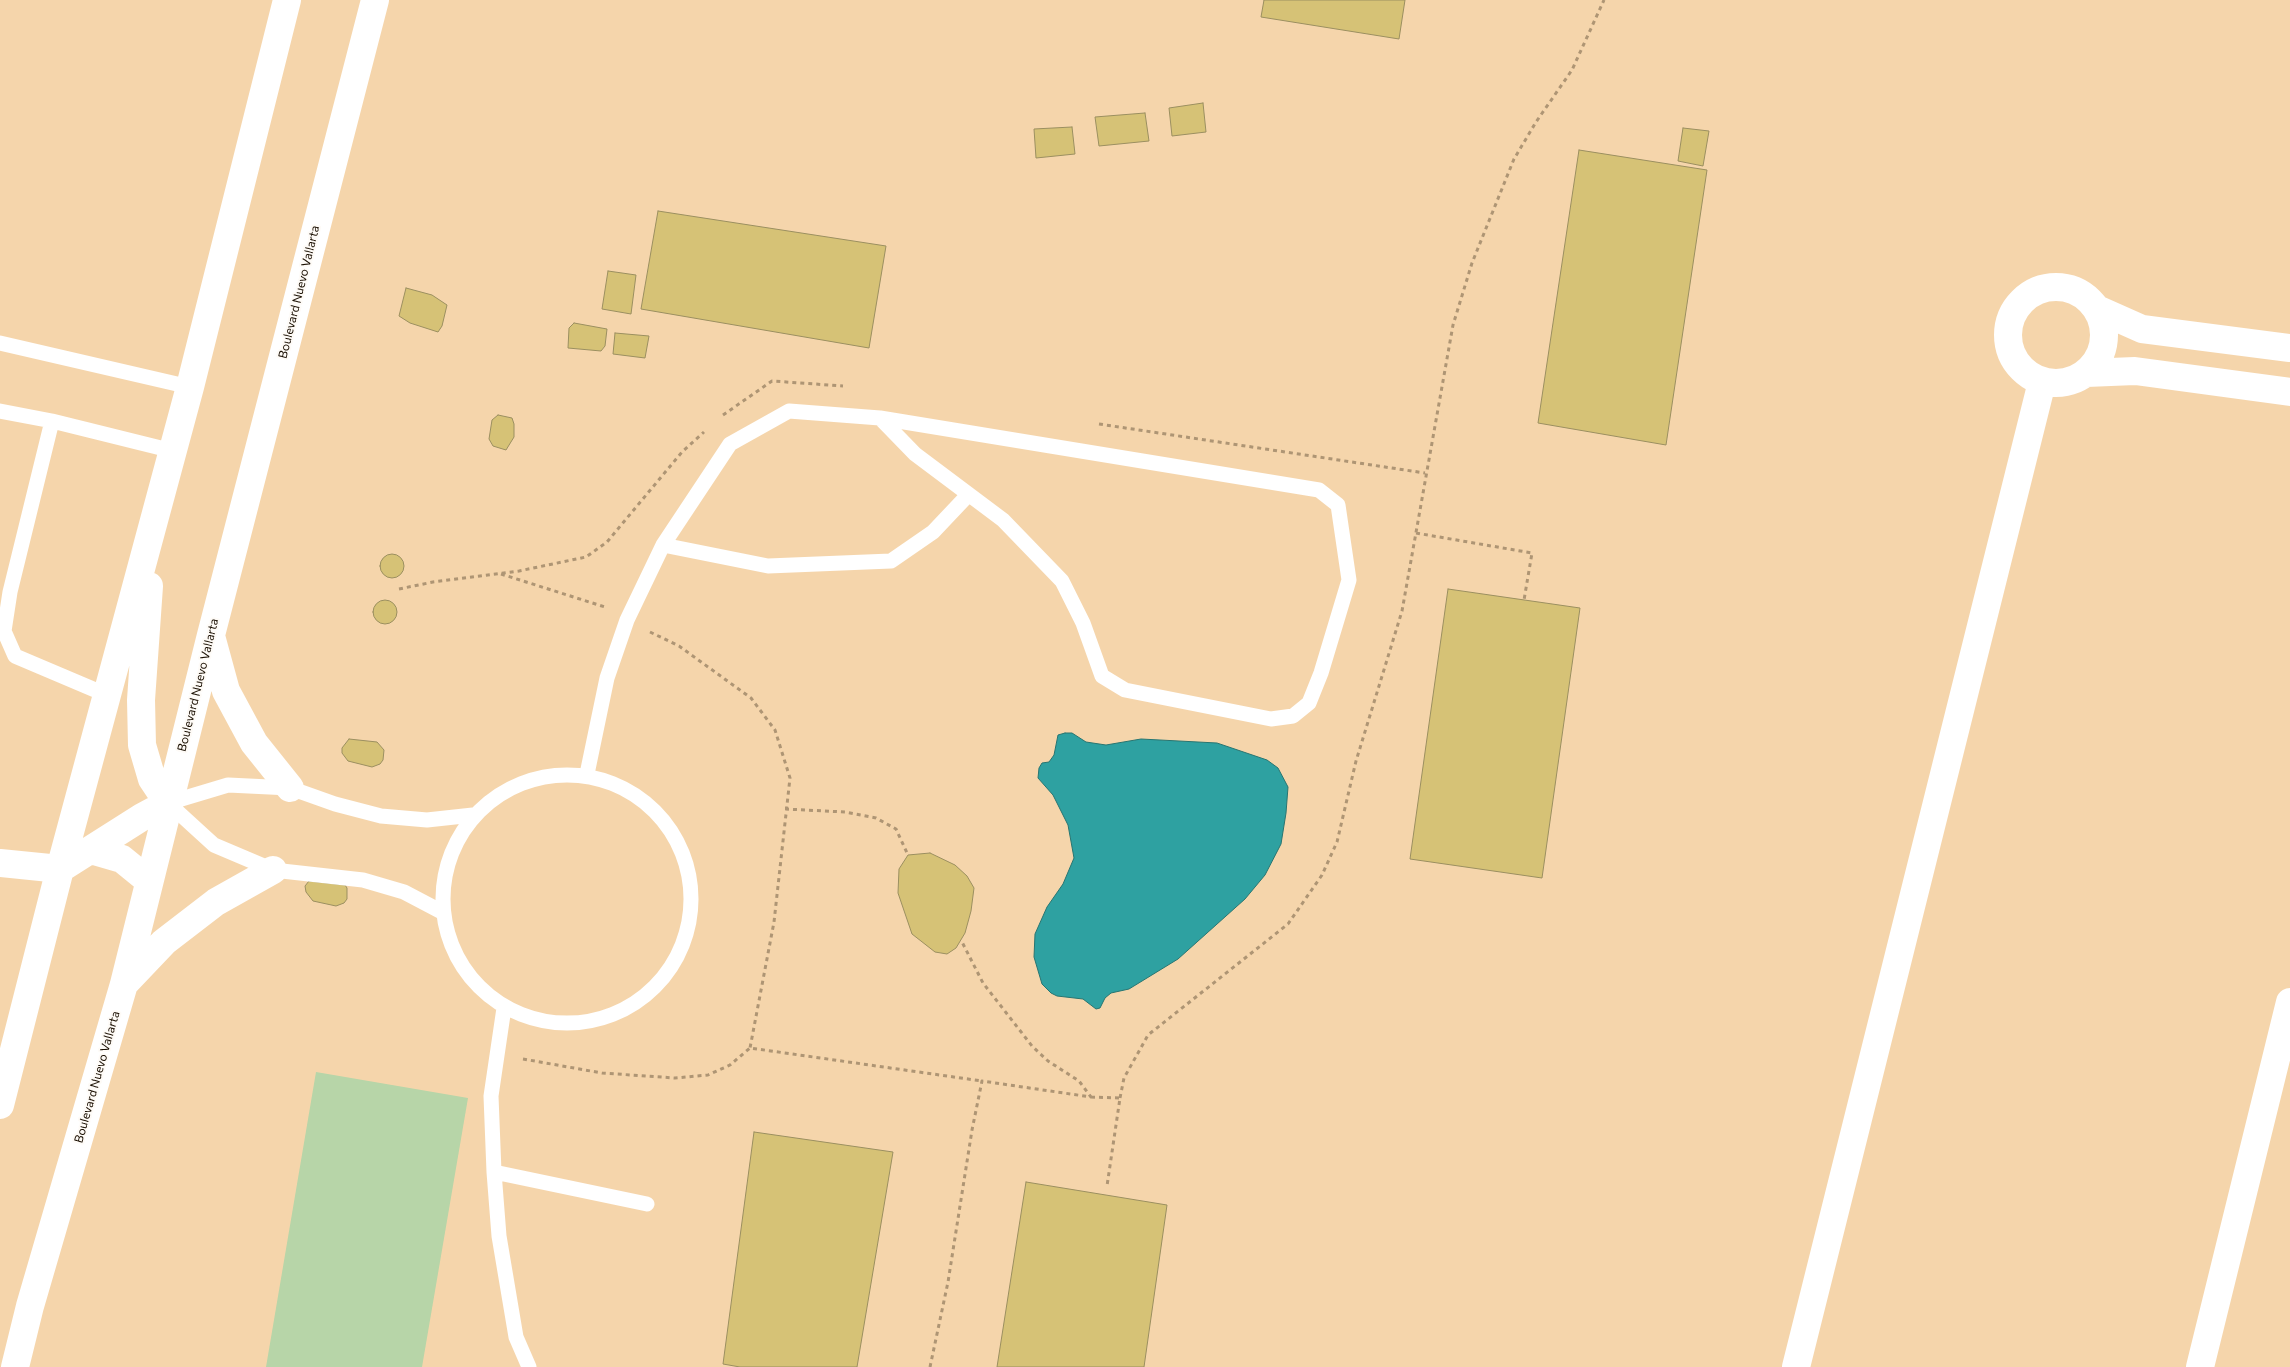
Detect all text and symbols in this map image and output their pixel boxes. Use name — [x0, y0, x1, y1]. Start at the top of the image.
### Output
street label: Boulevard Nuevo Vallarta — [275, 224, 323, 360]
street label: Boulevard Nuevo Vallarta — [174, 617, 222, 753]
street label: Boulevard Nuevo Vallarta — [71, 1009, 123, 1145]

